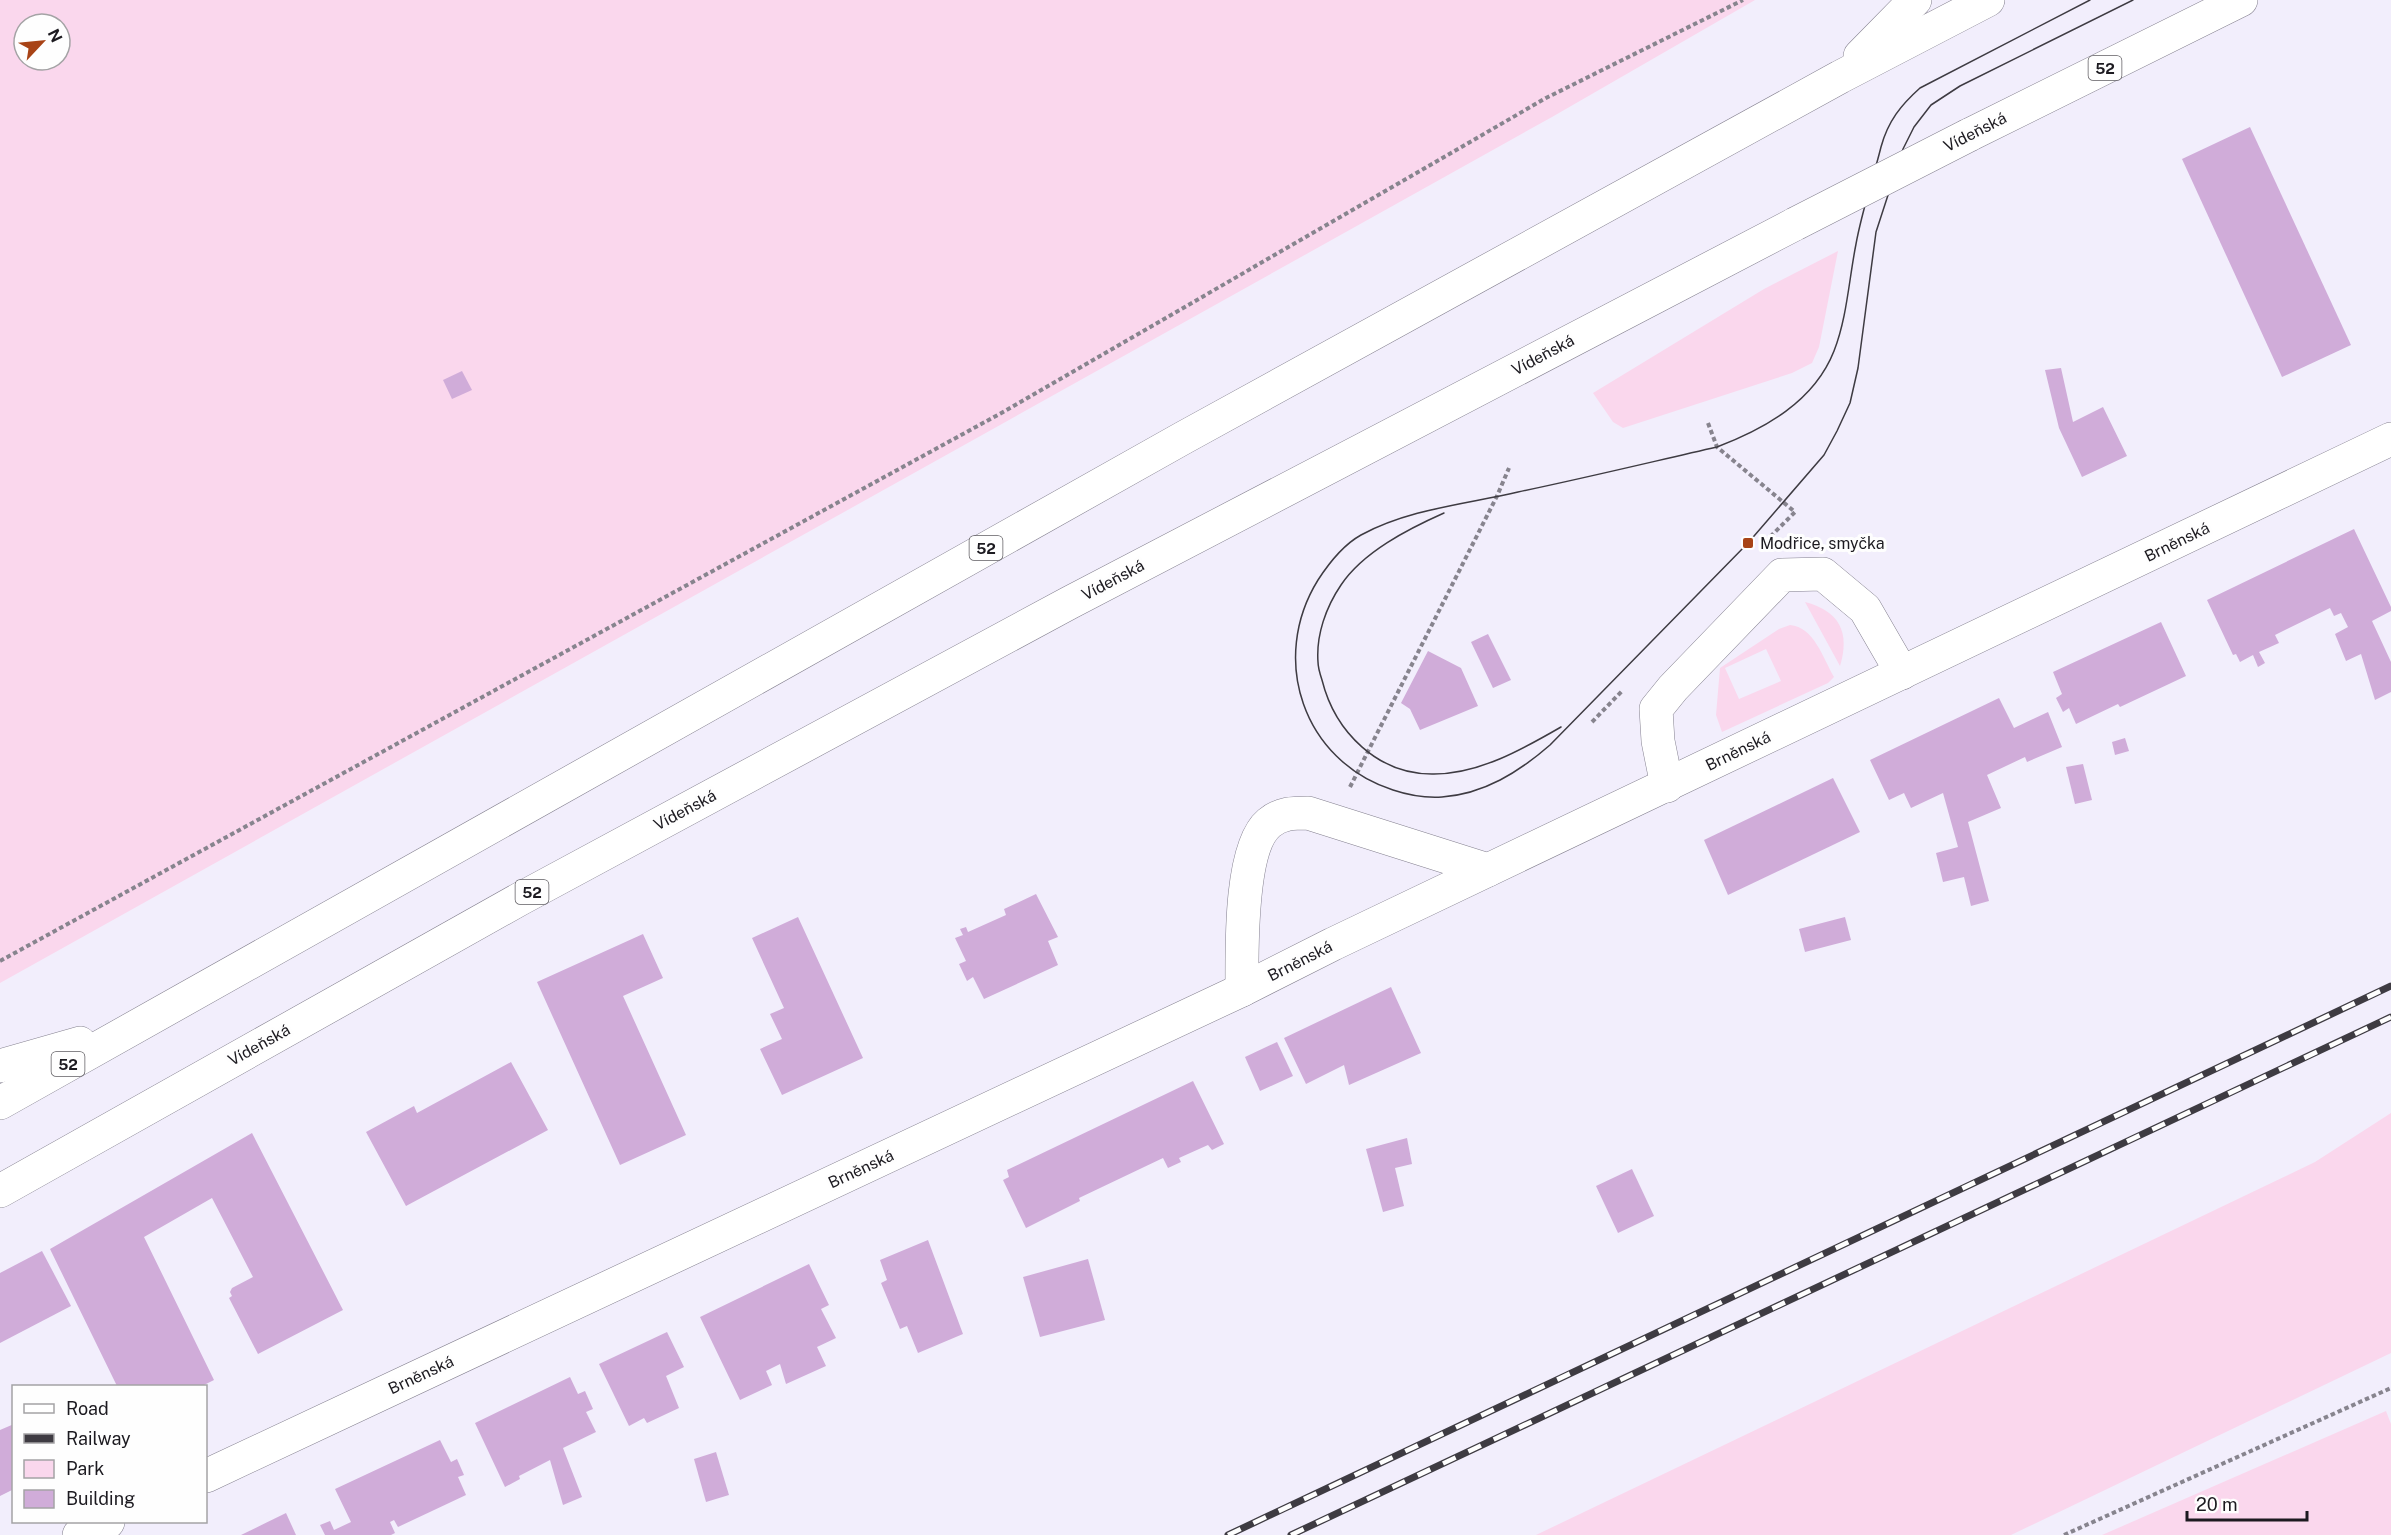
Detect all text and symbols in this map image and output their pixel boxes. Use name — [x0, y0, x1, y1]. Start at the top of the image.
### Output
north arrow — [12, 12, 72, 72]
text: N — [44, 26, 66, 45]
road number: 52 — [2088, 56, 2122, 80]
street label: Vídeňská — [1940, 108, 2010, 156]
street label: Vídeňská — [1509, 331, 1577, 379]
street label: Brněnská — [2141, 518, 2213, 566]
place label: Modřice, smyčka — [1760, 534, 1885, 553]
road number: 52 — [970, 536, 1002, 560]
marker: Modřice, smyčka — [1741, 536, 1755, 550]
street label: Vídeňská — [1079, 556, 1147, 604]
street label: Brněnská — [1702, 727, 1774, 775]
street label: Vídeňská — [651, 786, 719, 834]
road number: 52 — [516, 880, 548, 904]
street label: Brněnská — [1264, 937, 1336, 985]
street label: Vídeňská — [225, 1020, 293, 1070]
road number: 52 — [52, 1052, 84, 1076]
street label: Brněnská — [825, 1146, 897, 1192]
street label: Brněnská — [385, 1352, 457, 1398]
legend — [12, 1385, 207, 1523]
text: Road — [66, 1398, 109, 1419]
text: Railway — [66, 1428, 131, 1449]
text: Park — [66, 1458, 104, 1479]
scale bar — [2187, 1484, 2307, 1522]
text: Building — [66, 1488, 135, 1509]
text: 20 m — [2196, 1494, 2238, 1515]

